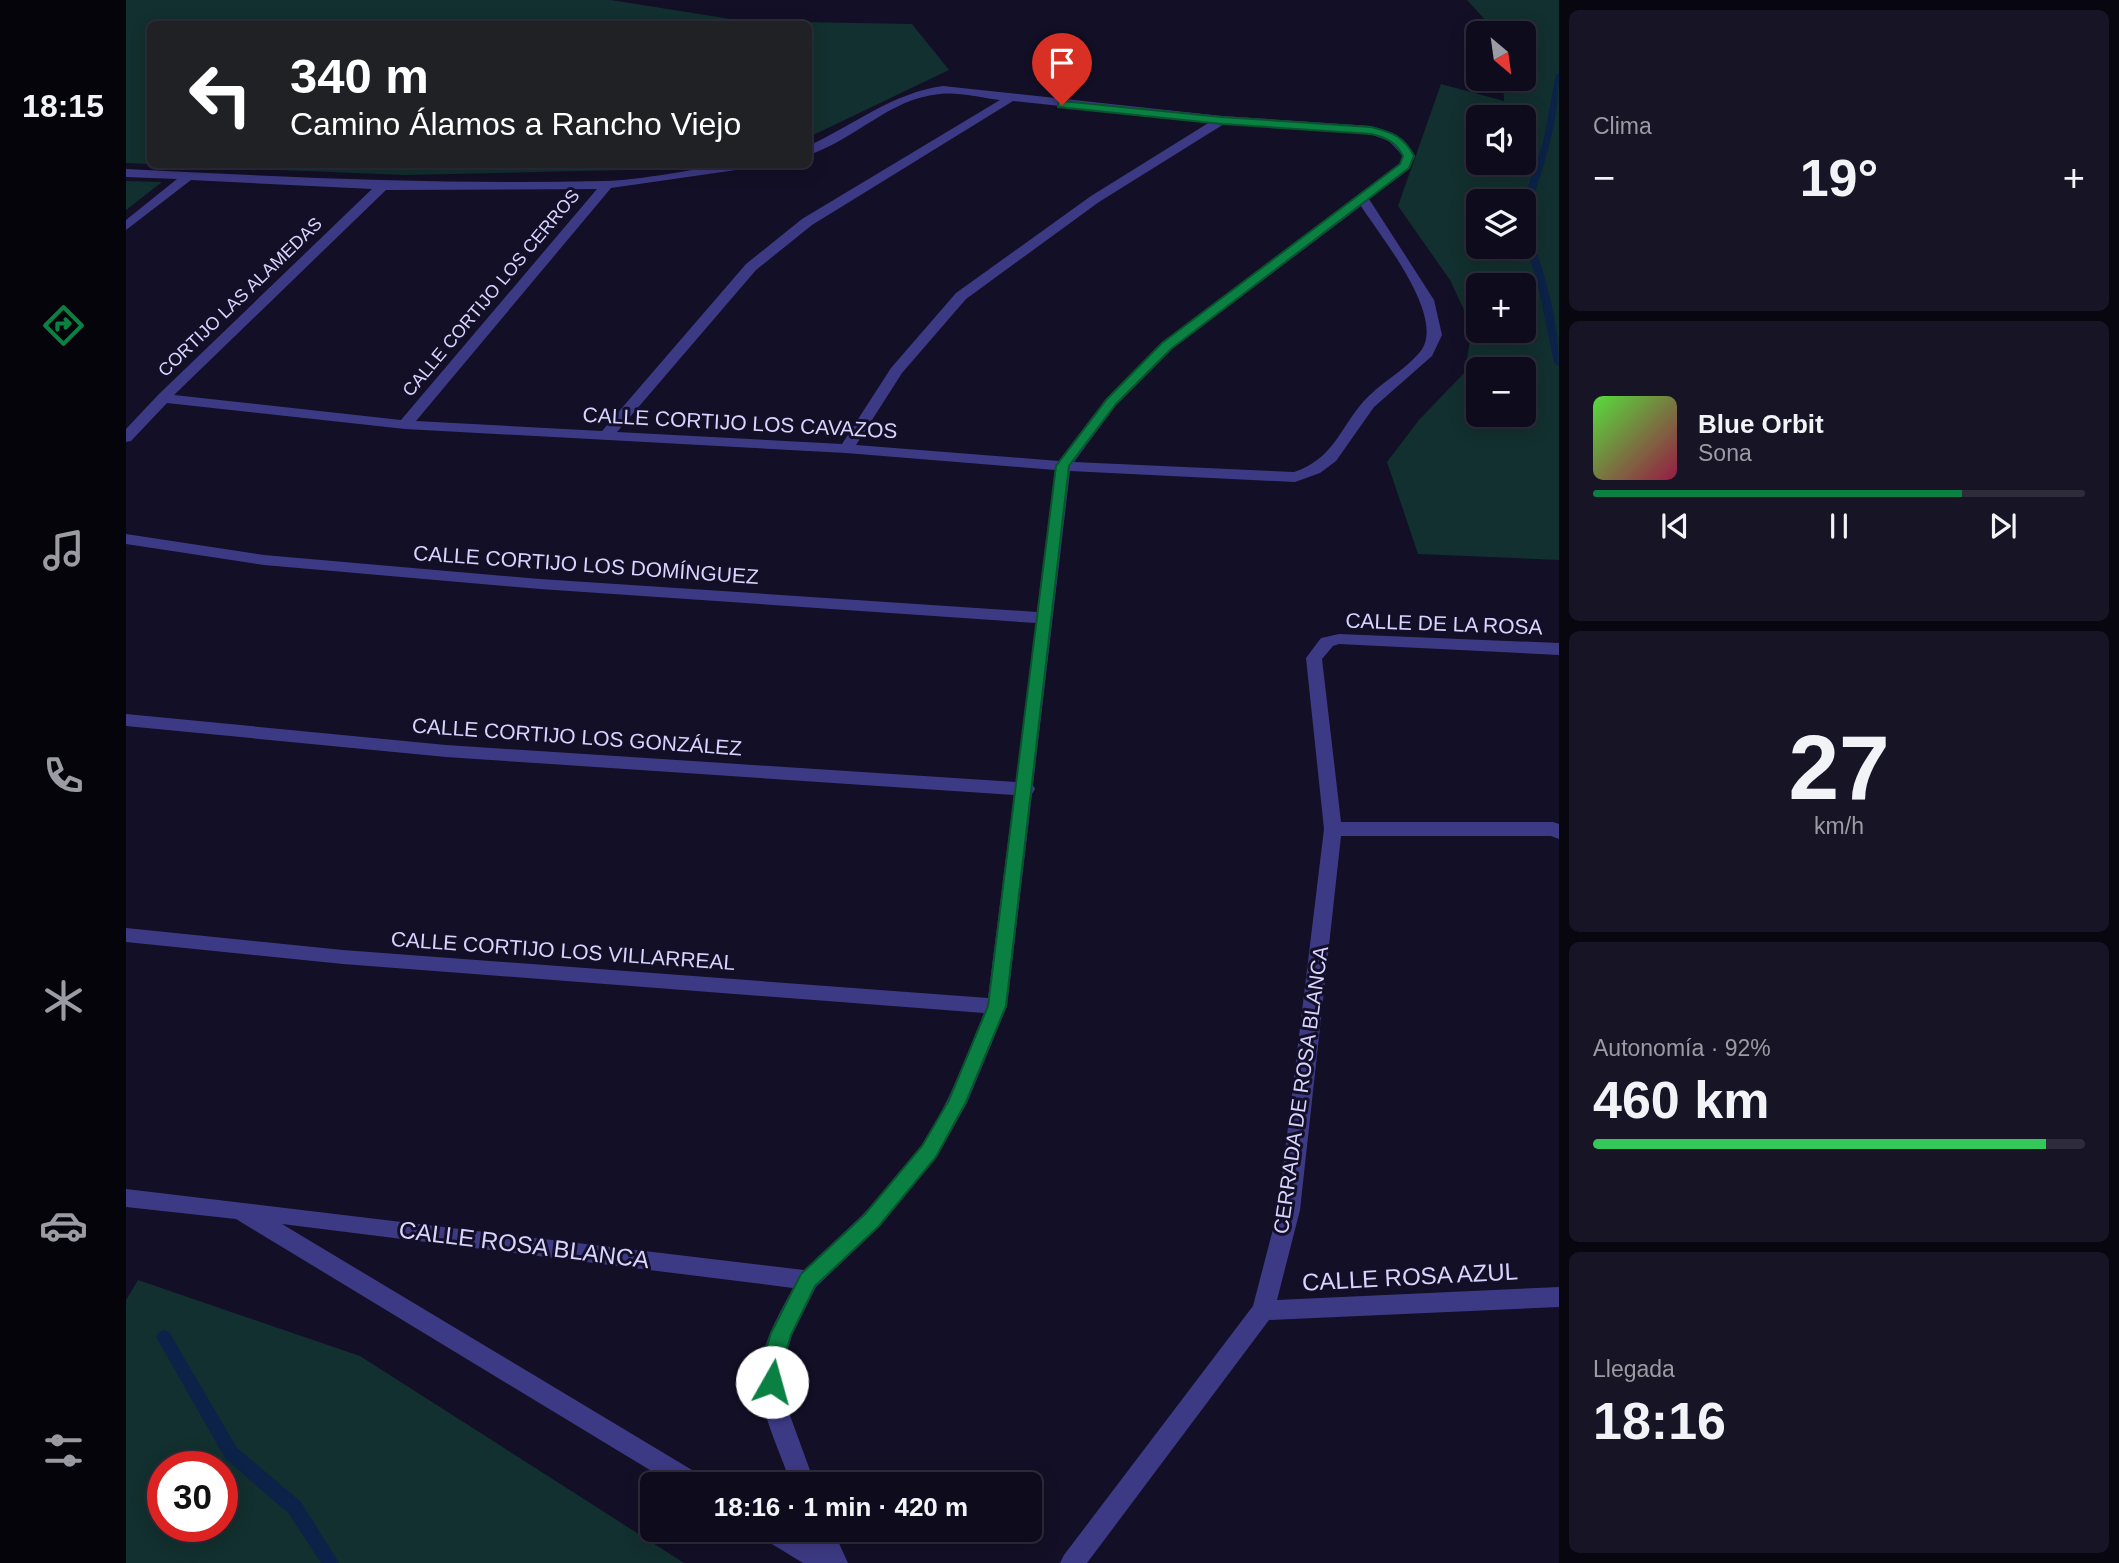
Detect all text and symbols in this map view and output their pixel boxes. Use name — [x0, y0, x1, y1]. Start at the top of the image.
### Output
north arrow — [1466, 21, 1536, 91]
map controls — [1466, 21, 1536, 427]
pin — [1032, 33, 1092, 105]
icon: arrive — [1043, 44, 1081, 82]
icon: left — [175, 49, 266, 140]
text: 340 m — [290, 49, 429, 103]
text: 18:15 — [22, 88, 104, 124]
button: sound — [1466, 105, 1536, 175]
text: Camino Álamos a Rancho Viejo — [290, 106, 741, 142]
text: Clima — [1593, 113, 1652, 139]
text: 19° — [1800, 149, 1878, 207]
text: − — [1593, 157, 1615, 199]
text: + — [2063, 157, 2085, 199]
street label: CALLE CORTIJO LOS CERROS — [399, 186, 583, 400]
button: layers — [1466, 189, 1536, 259]
street label: CORTIJO LAS ALAMEDAS — [154, 213, 326, 381]
button: + — [1466, 273, 1536, 343]
icon: directions — [39, 301, 88, 350]
button: − — [1466, 357, 1536, 427]
street label: CALLE CORTIJO LOS CAVAZOS — [582, 403, 898, 442]
text: Blue Orbit — [1698, 409, 1824, 439]
text: Sona — [1698, 440, 1752, 466]
icon: previous — [1656, 507, 1694, 545]
icon: pause — [1820, 507, 1858, 545]
icon: next — [1984, 507, 2022, 545]
icon: music — [39, 526, 88, 575]
street label: CALLE CORTIJO LOS DOMÍNGUEZ — [413, 541, 760, 588]
street label: CALLE DE LA ROSA — [1345, 609, 1543, 638]
street label: CALLE CORTIJO LOS GONZÁLEZ — [411, 713, 743, 760]
text: 27 — [1788, 717, 1890, 818]
icon: phone — [39, 751, 88, 800]
text: km/h — [1814, 813, 1864, 839]
street label: CALLE CORTIJO LOS VILLARREAL — [390, 927, 736, 974]
street label: CERRADA DE ROSA BLANCA — [1269, 944, 1332, 1235]
icon: climate — [39, 976, 88, 1025]
text: Autonomía · 92% — [1593, 1035, 1771, 1061]
text: 460 km — [1593, 1071, 1769, 1129]
icon: car — [39, 1201, 88, 1250]
street label: CALLE ROSA BLANCA — [397, 1216, 651, 1273]
street label: CALLE ROSA AZUL — [1301, 1257, 1519, 1296]
position arrow — [735, 1345, 809, 1419]
text: Llegada — [1593, 1356, 1675, 1382]
text: 18:16 — [1593, 1392, 1726, 1450]
icon: filters — [39, 1426, 88, 1475]
speed limit sign: 30 — [147, 1451, 238, 1542]
text: 18:16 · 1 min · 420 m — [714, 1492, 968, 1522]

